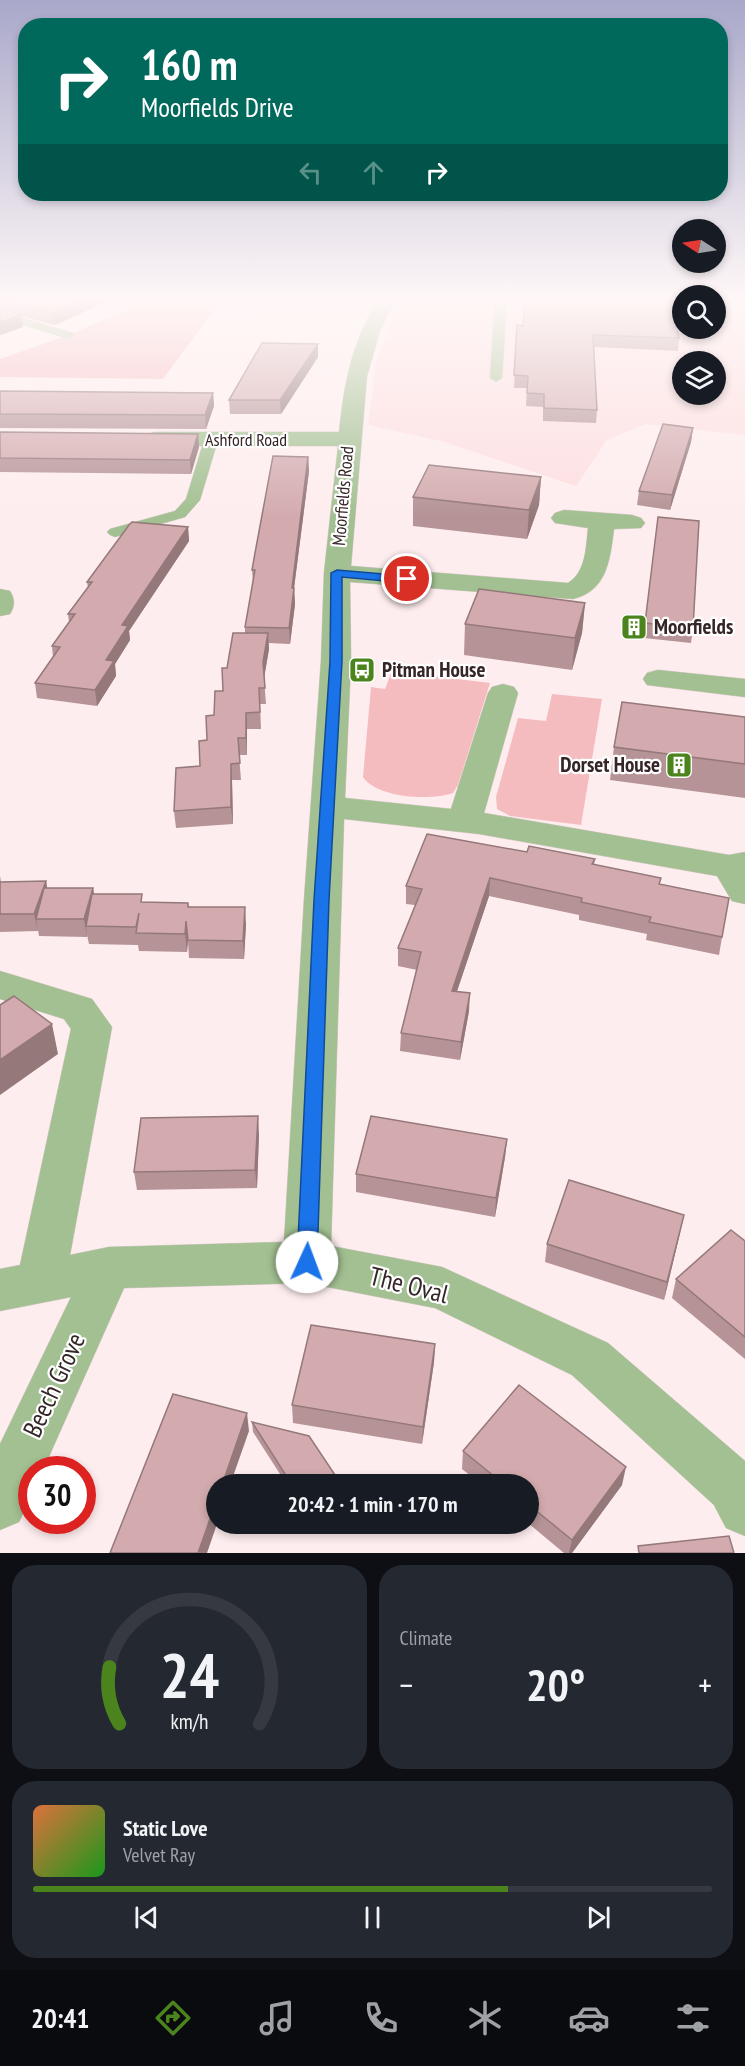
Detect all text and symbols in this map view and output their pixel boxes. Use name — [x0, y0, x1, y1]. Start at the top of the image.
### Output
text: 160 m — [141, 37, 238, 92]
icon: right — [42, 42, 120, 120]
text: Moorfields Drive — [141, 90, 294, 124]
icon: left — [294, 156, 327, 189]
icon: ahead — [357, 156, 390, 189]
icon: right — [420, 156, 453, 189]
north arrow — [672, 219, 726, 273]
map controls — [672, 219, 726, 405]
button: search — [672, 285, 726, 339]
button: layers — [672, 351, 726, 405]
street label: Ashford Road — [205, 428, 287, 451]
street label: Moorfields Road — [327, 445, 358, 547]
pin — [381, 553, 432, 604]
icon: arrive — [390, 562, 423, 595]
building icon: Moorfields — [619, 612, 649, 642]
place label: Moorfields — [654, 613, 733, 640]
bus stop icon: Pitman House — [347, 655, 377, 685]
place label: Pitman House — [382, 656, 485, 683]
building icon: Dorset House — [664, 750, 694, 780]
place label: Dorset House — [560, 751, 660, 778]
position arrow — [275, 1230, 339, 1294]
street label: The Oval — [366, 1259, 452, 1310]
street label: Beech Grove — [15, 1327, 92, 1442]
speed limit sign: 30 — [18, 1456, 96, 1534]
text: 20:42 · 1 min · 170 m — [287, 1490, 458, 1518]
text: Climate — [400, 1625, 452, 1651]
text: 24 — [159, 1634, 219, 1715]
text: 20° — [526, 1655, 585, 1713]
text: − — [400, 1663, 413, 1706]
text: + — [698, 1663, 712, 1706]
text: km/h — [170, 1707, 208, 1735]
text: Static Love — [123, 1814, 208, 1842]
text: Velvet Ray — [123, 1842, 195, 1868]
icon: previous — [130, 1901, 163, 1934]
icon: pause — [356, 1901, 389, 1934]
icon: next — [582, 1901, 615, 1934]
icon: directions — [152, 1997, 194, 2039]
icon: music — [256, 1997, 298, 2039]
icon: phone — [360, 1997, 402, 2039]
icon: climate — [464, 1997, 506, 2039]
icon: car — [568, 1997, 610, 2039]
icon: filters — [672, 1997, 714, 2039]
text: 20:41 — [31, 2001, 89, 2035]

